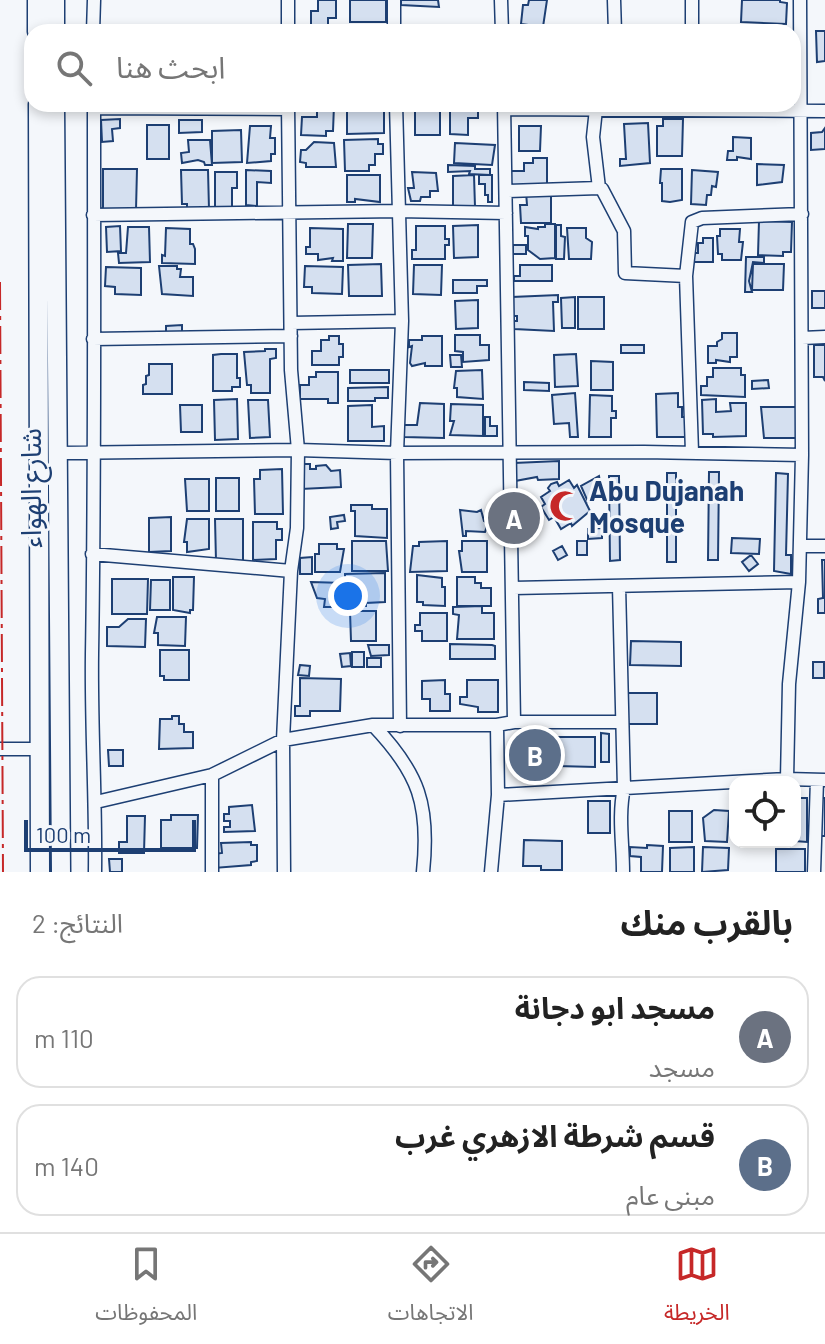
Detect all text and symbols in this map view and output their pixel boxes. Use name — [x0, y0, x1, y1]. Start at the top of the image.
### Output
search box — [24, 24, 801, 112]
icon: search — [52, 46, 96, 90]
text: ابحث هنا — [116, 48, 225, 84]
street label: شارع الهواء — [13, 428, 52, 548]
place label: Abu Dujanah Mosque — [589, 473, 744, 539]
pin: A — [488, 488, 540, 548]
mosque icon: Abu Dujanah Mosque — [548, 489, 582, 523]
your location — [328, 576, 368, 616]
pin: B — [509, 725, 561, 785]
map controls — [729, 776, 801, 848]
button: locate — [729, 776, 801, 848]
scale bar — [24, 816, 196, 852]
text: 100 m — [36, 821, 91, 847]
text: بالقرب منك — [620, 901, 793, 942]
text: النتائج: 2 — [32, 907, 123, 938]
text: مسجد ابو دجانة — [515, 989, 715, 1025]
text: 110 m — [34, 1022, 94, 1053]
text: A — [756, 1022, 774, 1053]
text: مسجد — [649, 1051, 715, 1082]
text: قسم شرطة الازهري غرب — [395, 1117, 715, 1153]
text: 140 m — [34, 1150, 99, 1181]
text: B — [757, 1150, 773, 1181]
text: مبنى عام — [626, 1179, 715, 1210]
tab: المحفوظات — [95, 1242, 197, 1336]
tab: الاتجاهات — [388, 1242, 474, 1336]
tab: الخريطة — [664, 1242, 730, 1336]

